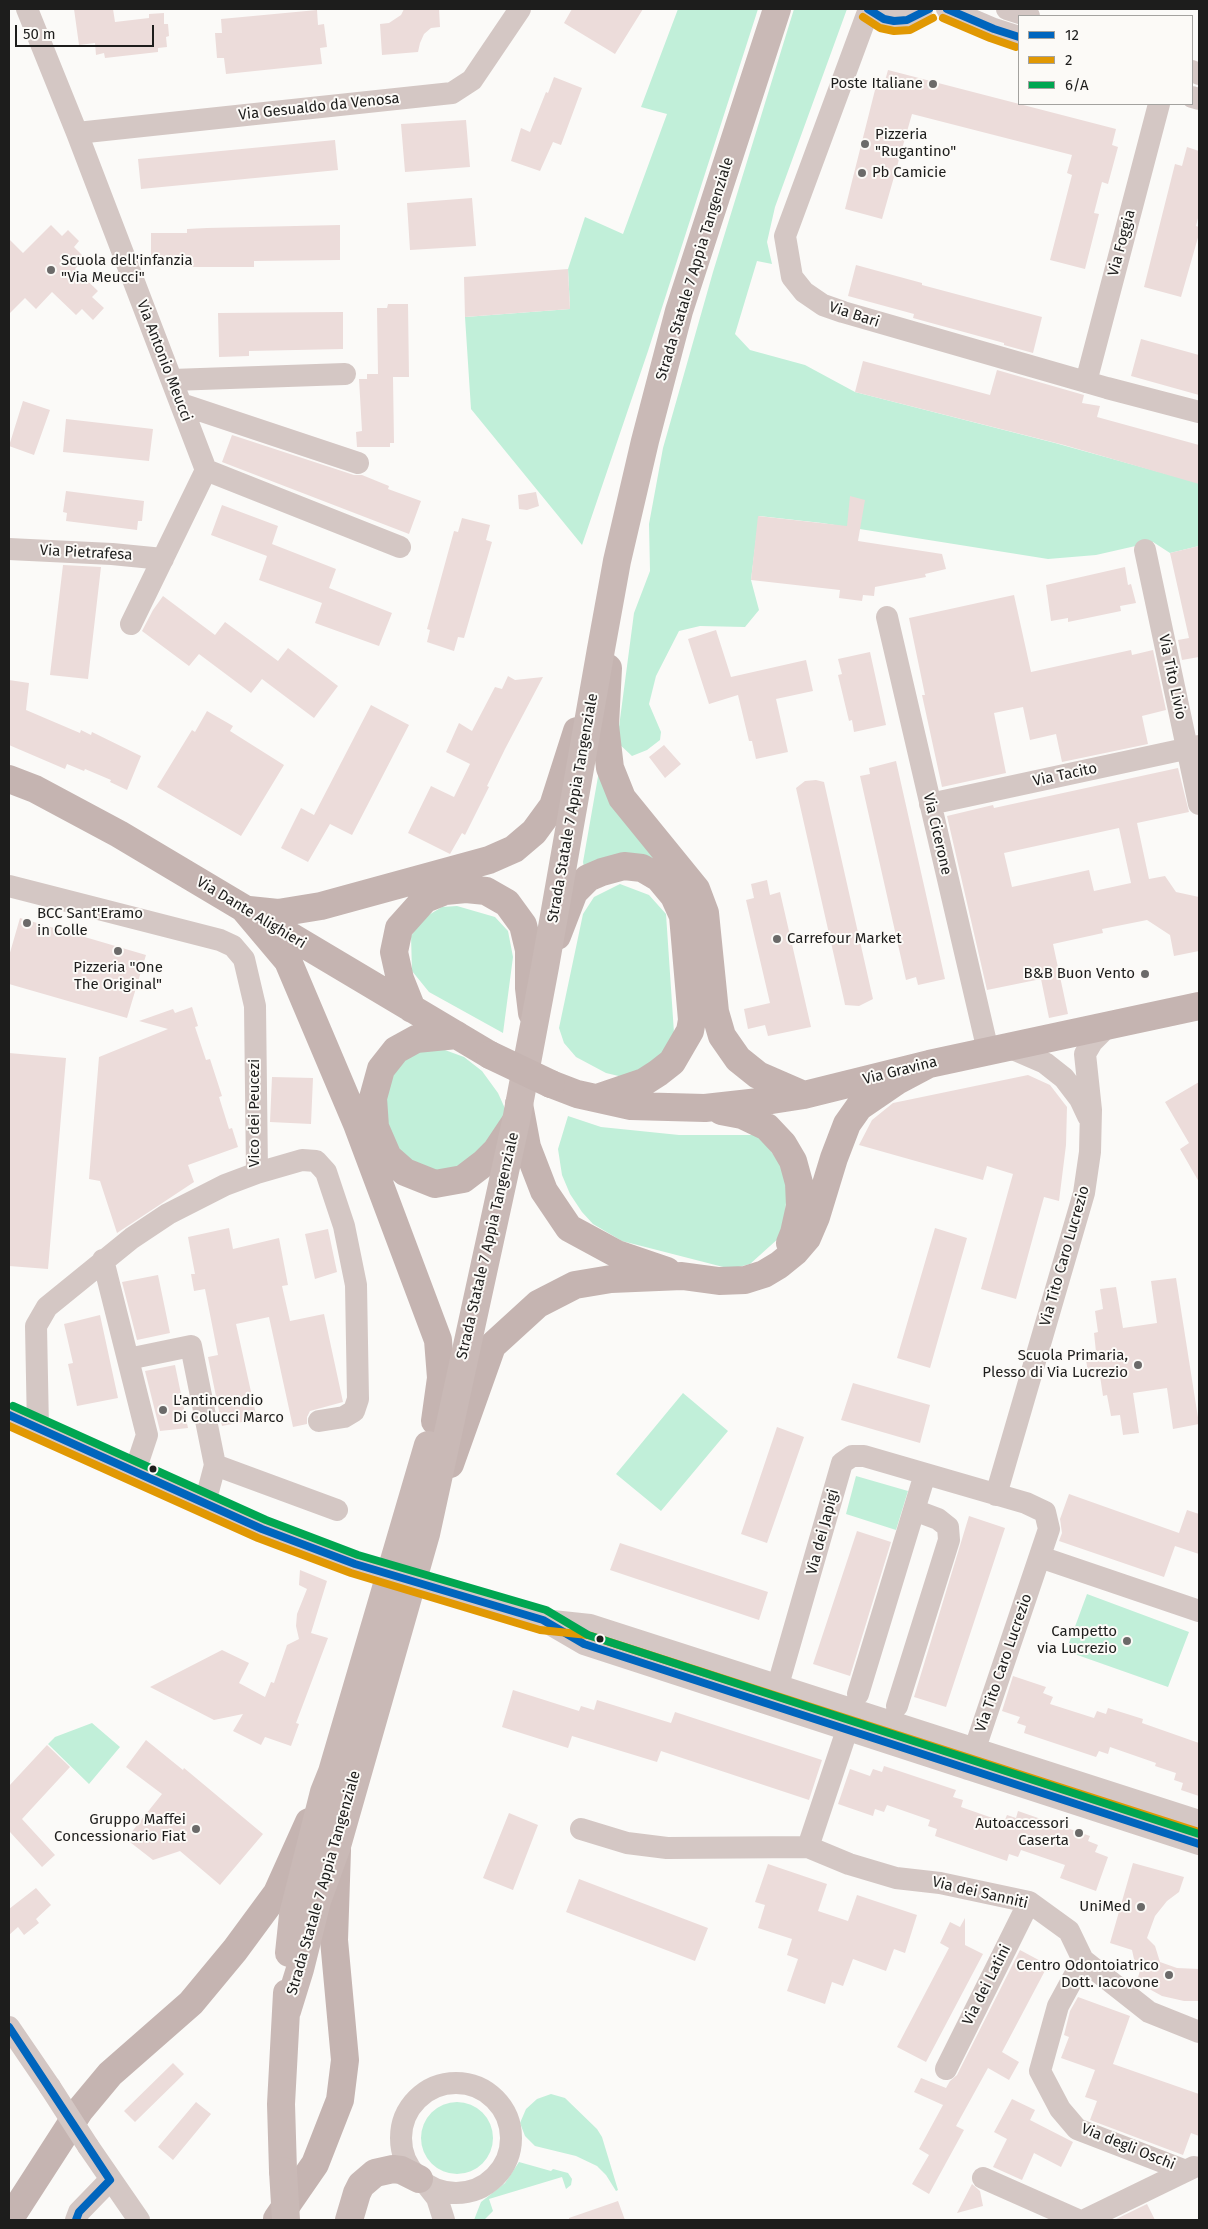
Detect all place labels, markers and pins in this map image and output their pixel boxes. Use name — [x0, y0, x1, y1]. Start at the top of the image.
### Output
place label: Poste Italiane — [830, 75, 923, 93]
marker: Poste Italiane — [927, 78, 939, 90]
place label: Pizzeria "Rugantino" — [875, 126, 956, 161]
marker: Pizzeria "Rugantino" — [859, 138, 871, 150]
place label: Pb Camicie — [872, 164, 946, 182]
marker: Pb Camicie — [856, 167, 868, 179]
place label: Scuola dell'infanzia "Via Meucci" — [61, 252, 193, 287]
marker: Scuola dell'infanzia "Via Meucci" — [45, 264, 57, 276]
place label: BCC Sant'Eramo in Colle — [37, 905, 143, 940]
marker: BCC Sant'Eramo in Colle — [21, 917, 33, 929]
place label: Carrefour Market — [787, 930, 902, 948]
marker: Carrefour Market — [771, 933, 783, 945]
marker: Pizzeria "One The Original" — [112, 945, 124, 957]
place label: Pizzeria "One The Original" — [73, 959, 163, 994]
place label: B&B Buon Vento — [1024, 965, 1135, 983]
marker: B&B Buon Vento — [1139, 968, 1151, 980]
place label: Scuola Primaria, Plesso di Via Lucrezio — [982, 1347, 1128, 1382]
marker: Scuola Primaria, Plesso di Via Lucrezio — [1132, 1359, 1144, 1371]
place label: L'antincendio Di Colucci Marco — [173, 1392, 284, 1427]
marker: L'antincendio Di Colucci Marco — [157, 1404, 169, 1416]
unlabelled marker — [148, 1464, 158, 1474]
place label: Campetto via Lucrezio — [1037, 1623, 1117, 1658]
unlabelled marker — [595, 1634, 605, 1644]
marker: Campetto via Lucrezio — [1121, 1635, 1133, 1647]
place label: Gruppo Maffei Concessionario Fiat — [54, 1811, 186, 1846]
place label: Autoaccessori Caserta — [975, 1815, 1069, 1850]
marker: Gruppo Maffei Concessionario Fiat — [190, 1823, 202, 1835]
marker: Autoaccessori Caserta — [1073, 1827, 1085, 1839]
place label: UniMed — [1079, 1898, 1131, 1916]
marker: UniMed — [1135, 1901, 1147, 1913]
place label: Centro Odontoiatrico Dott. Iacovone — [1016, 1957, 1159, 1992]
marker: Centro Odontoiatrico Dott. Iacovone — [1163, 1969, 1175, 1981]

